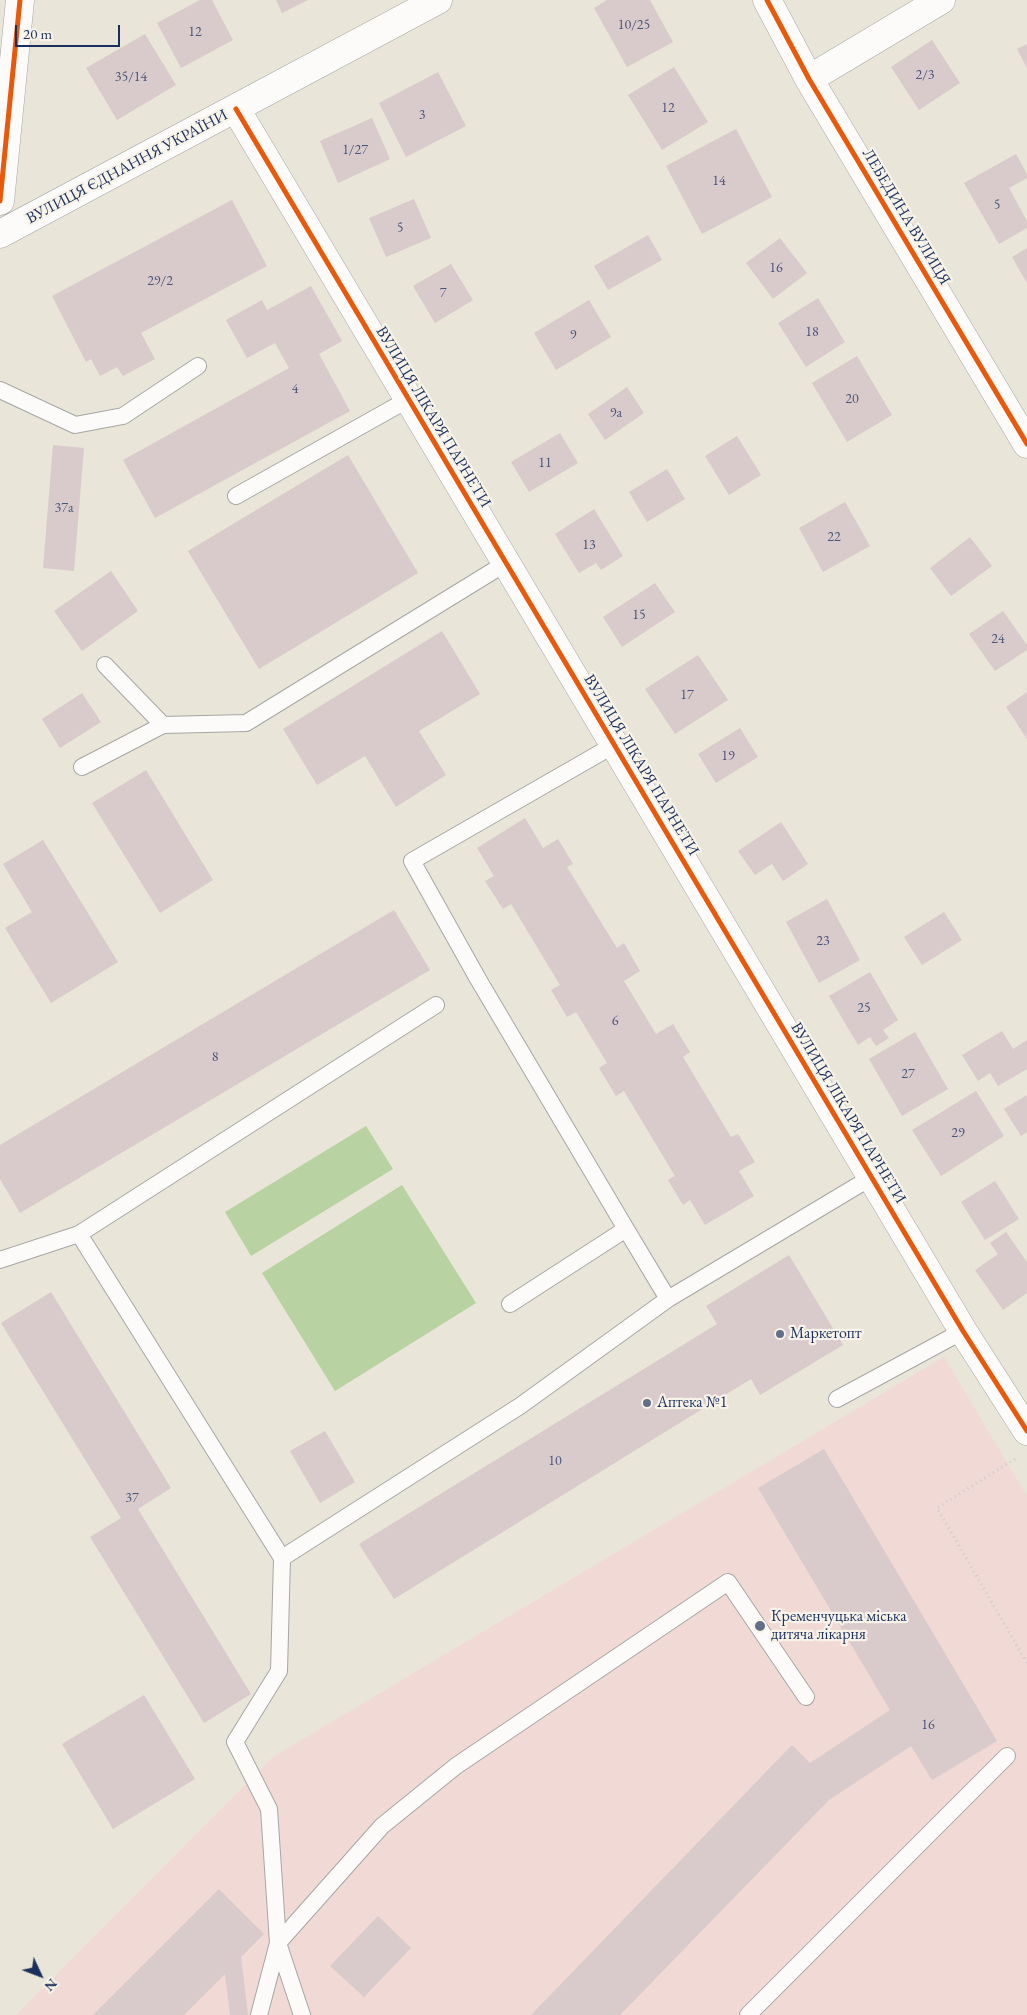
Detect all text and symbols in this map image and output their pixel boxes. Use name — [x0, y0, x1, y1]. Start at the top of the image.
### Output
scale bar — [18, 15, 122, 47]
house number: 10/25 — [618, 17, 650, 33]
text: 20 m — [23, 24, 52, 43]
house number: 12 — [188, 24, 202, 40]
house number: 2/3 — [915, 67, 935, 83]
house number: 35/14 — [115, 69, 147, 85]
house number: 12 — [661, 100, 675, 116]
street label: ВУЛИЦЯ ЄДНАННЯ УКРАЇНИ — [23, 106, 231, 228]
house number: 3 — [419, 107, 425, 123]
house number: 1/27 — [342, 142, 368, 158]
street label: ЛЕБЕДИНА ВУЛИЦЯ — [858, 145, 954, 289]
house number: 14 — [712, 173, 726, 189]
house number: 5 — [994, 197, 1000, 213]
house number: 5 — [397, 220, 403, 236]
house number: 16 — [769, 260, 783, 276]
house number: 29/2 — [147, 273, 173, 289]
house number: 7 — [440, 285, 446, 301]
street label: ВУЛИЦЯ ЛІКАРЯ ПАРНЕТИ — [371, 323, 495, 511]
house number: 18 — [805, 324, 819, 340]
house number: 9 — [570, 327, 576, 343]
house number: 4 — [292, 381, 298, 397]
house number: 20 — [845, 391, 859, 407]
house number: 9а — [610, 405, 622, 421]
house number: 11 — [538, 455, 552, 471]
house number: 37а — [54, 500, 74, 516]
house number: 22 — [827, 529, 841, 545]
house number: 13 — [582, 537, 596, 553]
house number: 15 — [632, 607, 646, 623]
house number: 24 — [991, 631, 1005, 647]
street label: ВУЛИЦЯ ЛІКАРЯ ПАРНЕТИ — [579, 671, 703, 859]
house number: 17 — [680, 687, 694, 703]
house number: 19 — [721, 748, 735, 764]
house number: 23 — [816, 933, 830, 949]
house number: 25 — [857, 1000, 871, 1016]
house number: 6 — [612, 1013, 618, 1029]
street label: ВУЛИЦЯ ЛІКАРЯ ПАРНЕТИ — [786, 1019, 910, 1207]
house number: 8 — [212, 1049, 218, 1065]
house number: 27 — [901, 1066, 915, 1082]
house number: 29 — [951, 1125, 965, 1141]
place label: Маркетопт — [790, 1324, 861, 1344]
marker: Маркетопт — [774, 1328, 786, 1340]
place label: Аптека №1 — [657, 1393, 727, 1413]
marker: Аптека №1 — [641, 1397, 653, 1409]
house number: 10 — [548, 1453, 562, 1469]
house number: 37 — [125, 1490, 139, 1506]
place label: Кременчуцька міська дитяча лікарня — [771, 1607, 907, 1645]
marker: Кременчуцька міська дитяча лікарня — [753, 1619, 767, 1633]
house number: 16 — [921, 1717, 935, 1733]
north arrow — [15, 1950, 65, 2000]
text: N — [41, 1975, 61, 1996]

